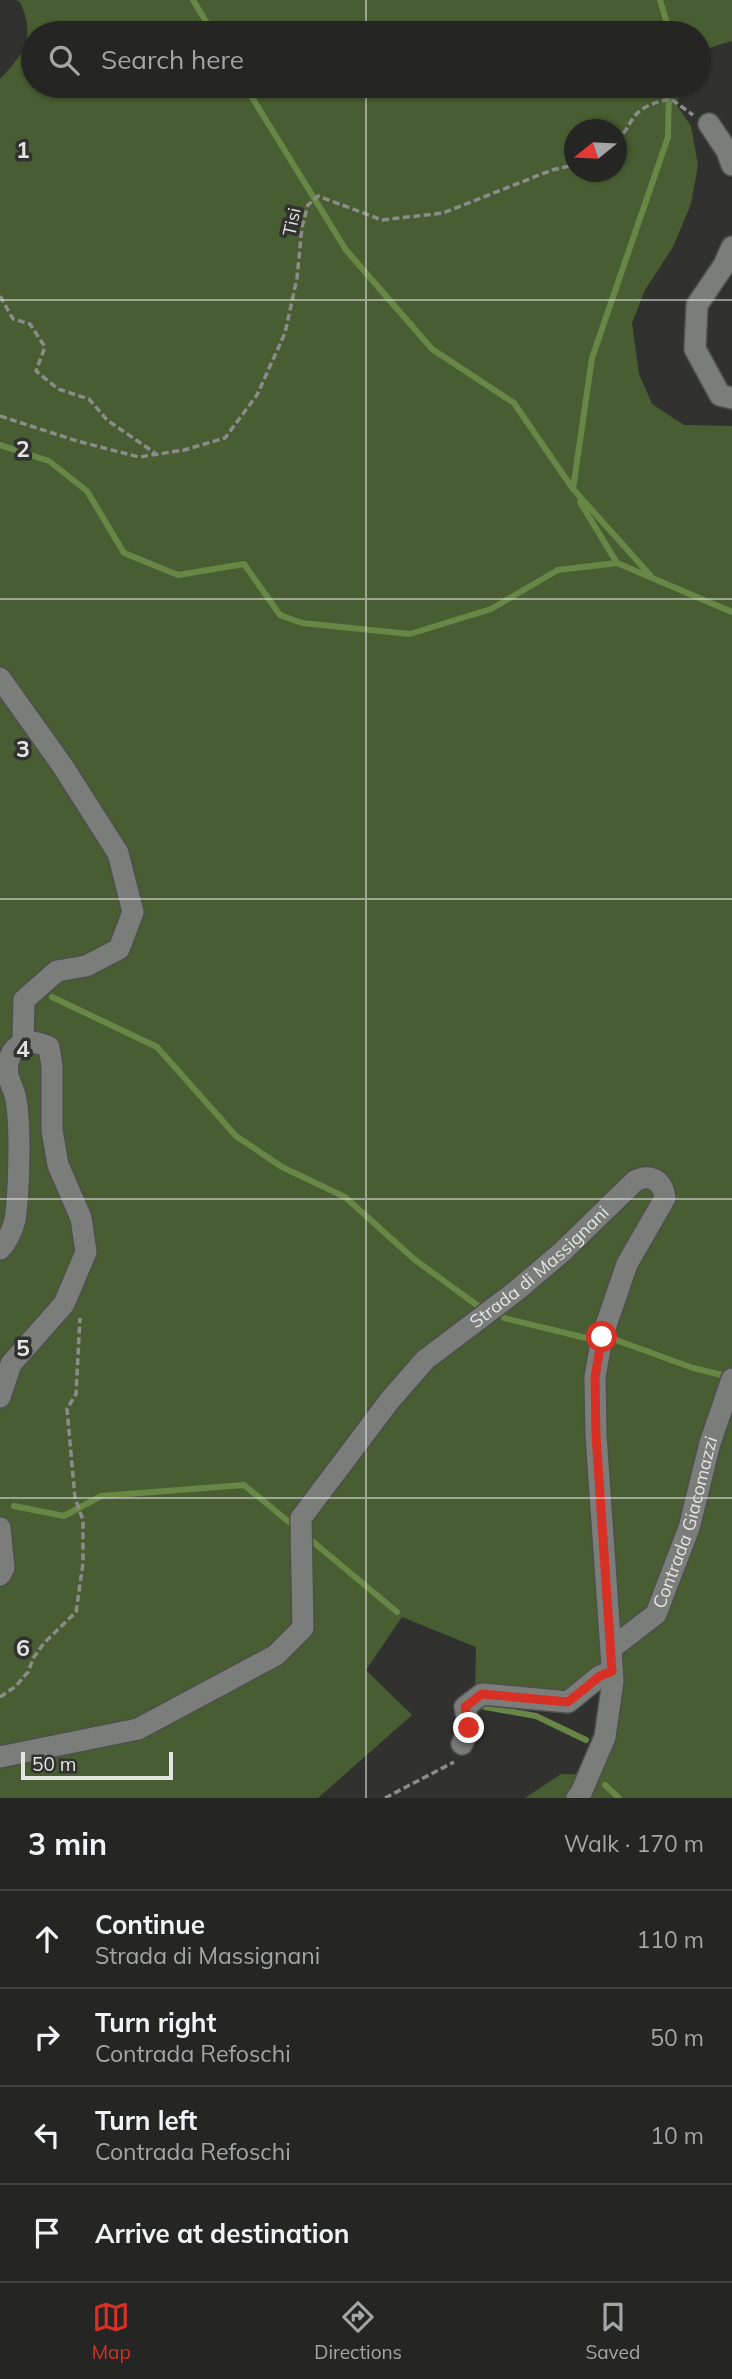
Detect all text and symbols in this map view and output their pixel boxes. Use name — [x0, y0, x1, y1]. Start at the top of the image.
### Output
search box — [21, 21, 711, 98]
icon: search — [45, 41, 83, 79]
text: Search here — [101, 43, 244, 76]
north arrow — [564, 119, 627, 182]
text: 1 — [16, 135, 30, 164]
street label: Tisi — [277, 206, 306, 238]
text: 2 — [16, 434, 30, 463]
text: 3 — [16, 734, 30, 763]
text: 4 — [16, 1034, 30, 1063]
street label: Strada di Massignani — [465, 1201, 614, 1333]
route start — [586, 1321, 617, 1352]
text: 5 — [16, 1333, 30, 1362]
street label: Contrada Giacomazzi — [647, 1433, 722, 1612]
text: 6 — [16, 1633, 30, 1662]
route end — [453, 1712, 484, 1743]
scale bar — [21, 1749, 173, 1781]
text: 50 m — [32, 1752, 76, 1776]
text: 3 min — [28, 1825, 107, 1863]
text: Walk · 170 m — [564, 1829, 704, 1858]
text: Continue — [95, 1908, 205, 1941]
icon: ahead — [28, 1920, 66, 1958]
text: 110 m — [636, 1925, 704, 1954]
text: Strada di Massignani — [95, 1941, 320, 1970]
text: Turn right — [95, 2006, 216, 2039]
icon: right — [28, 2018, 66, 2056]
text: 50 m — [650, 2023, 704, 2052]
text: Contrada Refoschi — [95, 2039, 291, 2068]
text: Turn left — [95, 2104, 197, 2137]
icon: left — [28, 2116, 66, 2154]
text: 10 m — [650, 2121, 704, 2150]
text: Contrada Refoschi — [95, 2137, 291, 2166]
icon: arrive — [28, 2214, 66, 2252]
text: Arrive at destination — [95, 2217, 350, 2250]
tab: Map — [92, 2298, 131, 2364]
tab: Directions — [314, 2298, 402, 2364]
tab: Saved — [585, 2298, 640, 2364]

